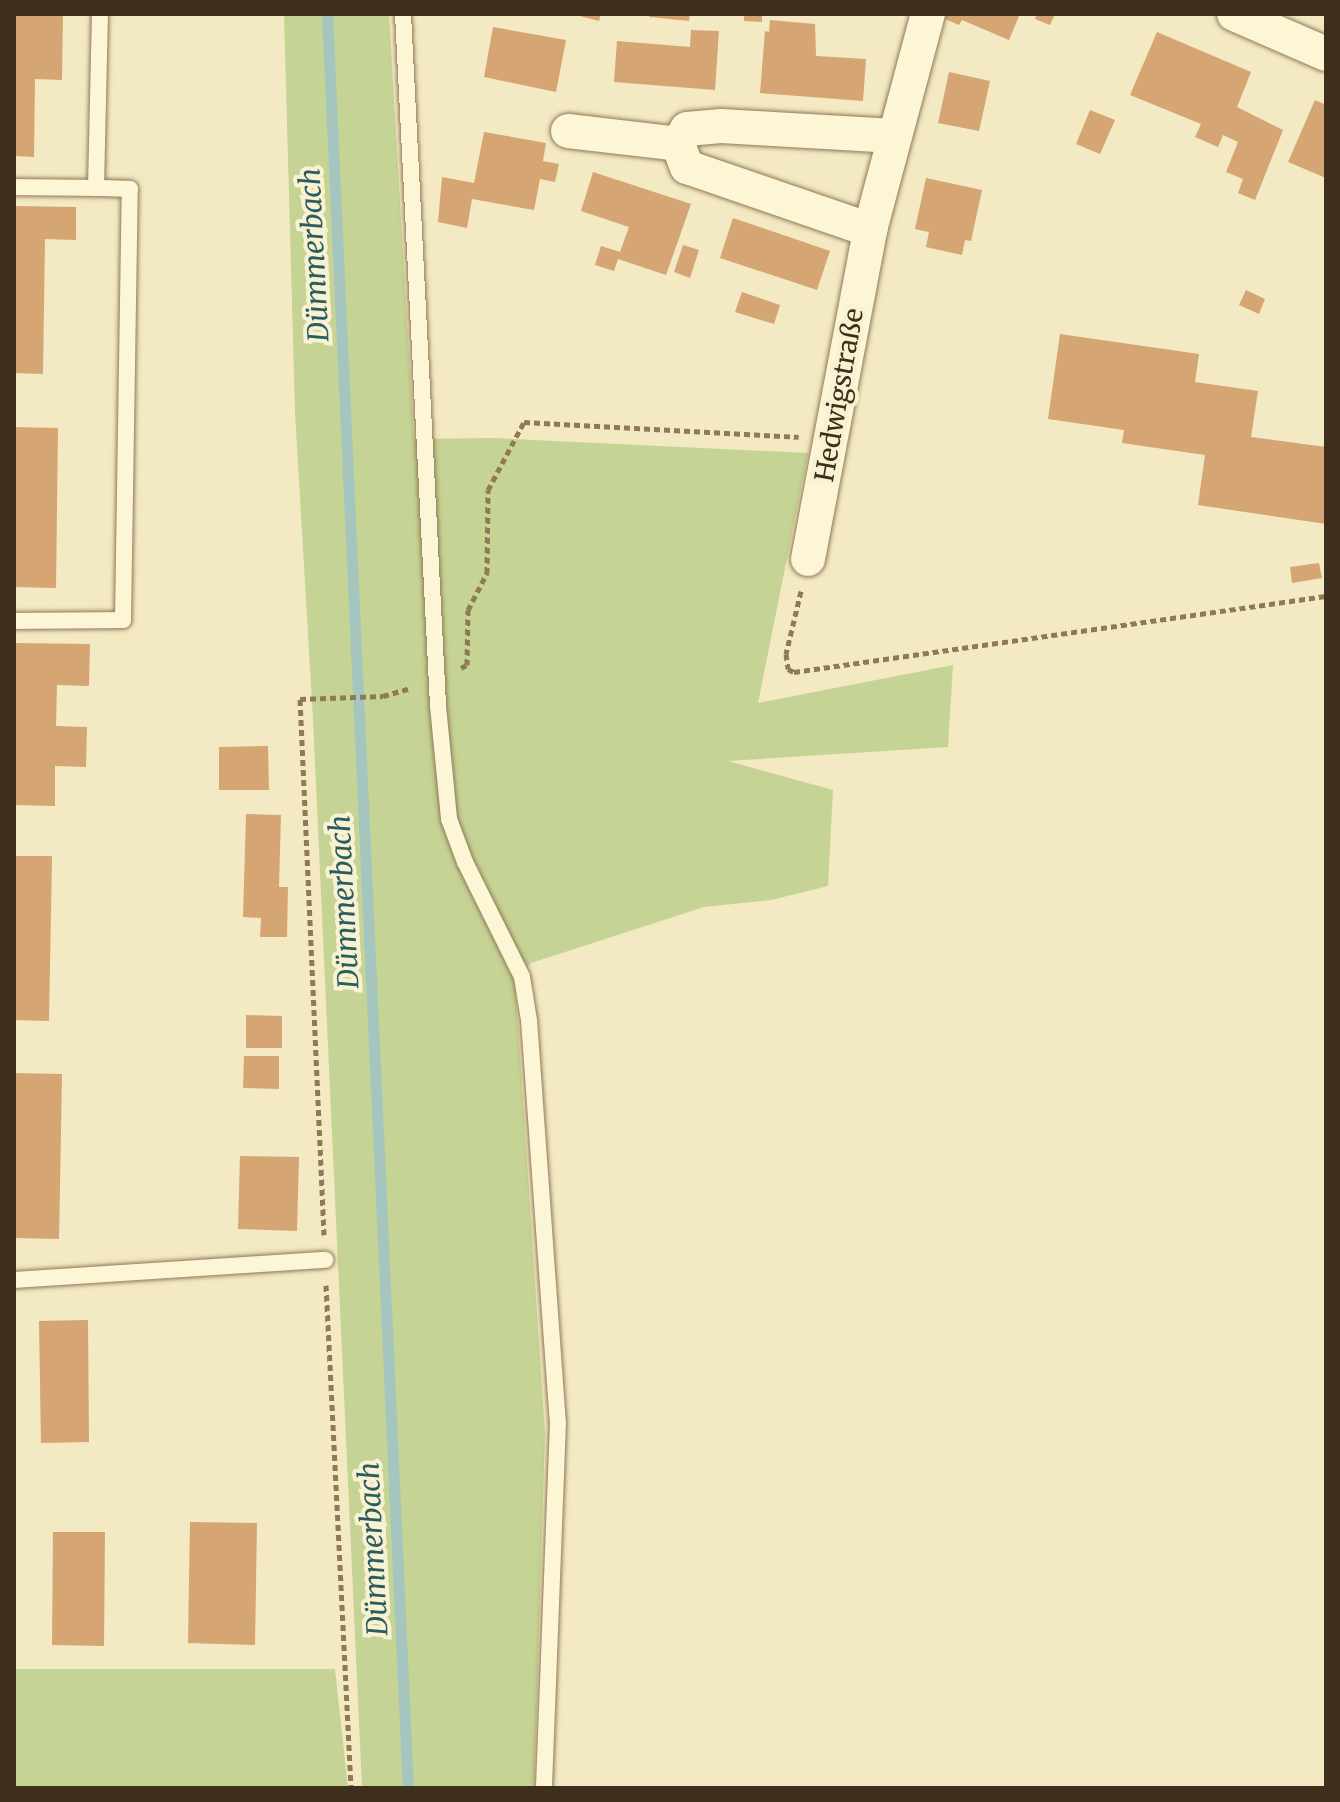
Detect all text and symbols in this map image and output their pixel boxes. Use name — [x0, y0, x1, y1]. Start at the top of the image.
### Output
water label: Dümmerbach — [293, 167, 335, 343]
street label: Hedwigstraße — [808, 306, 870, 484]
water label: Dümmerbach — [323, 814, 365, 990]
water label: Dümmerbach — [352, 1461, 394, 1637]

